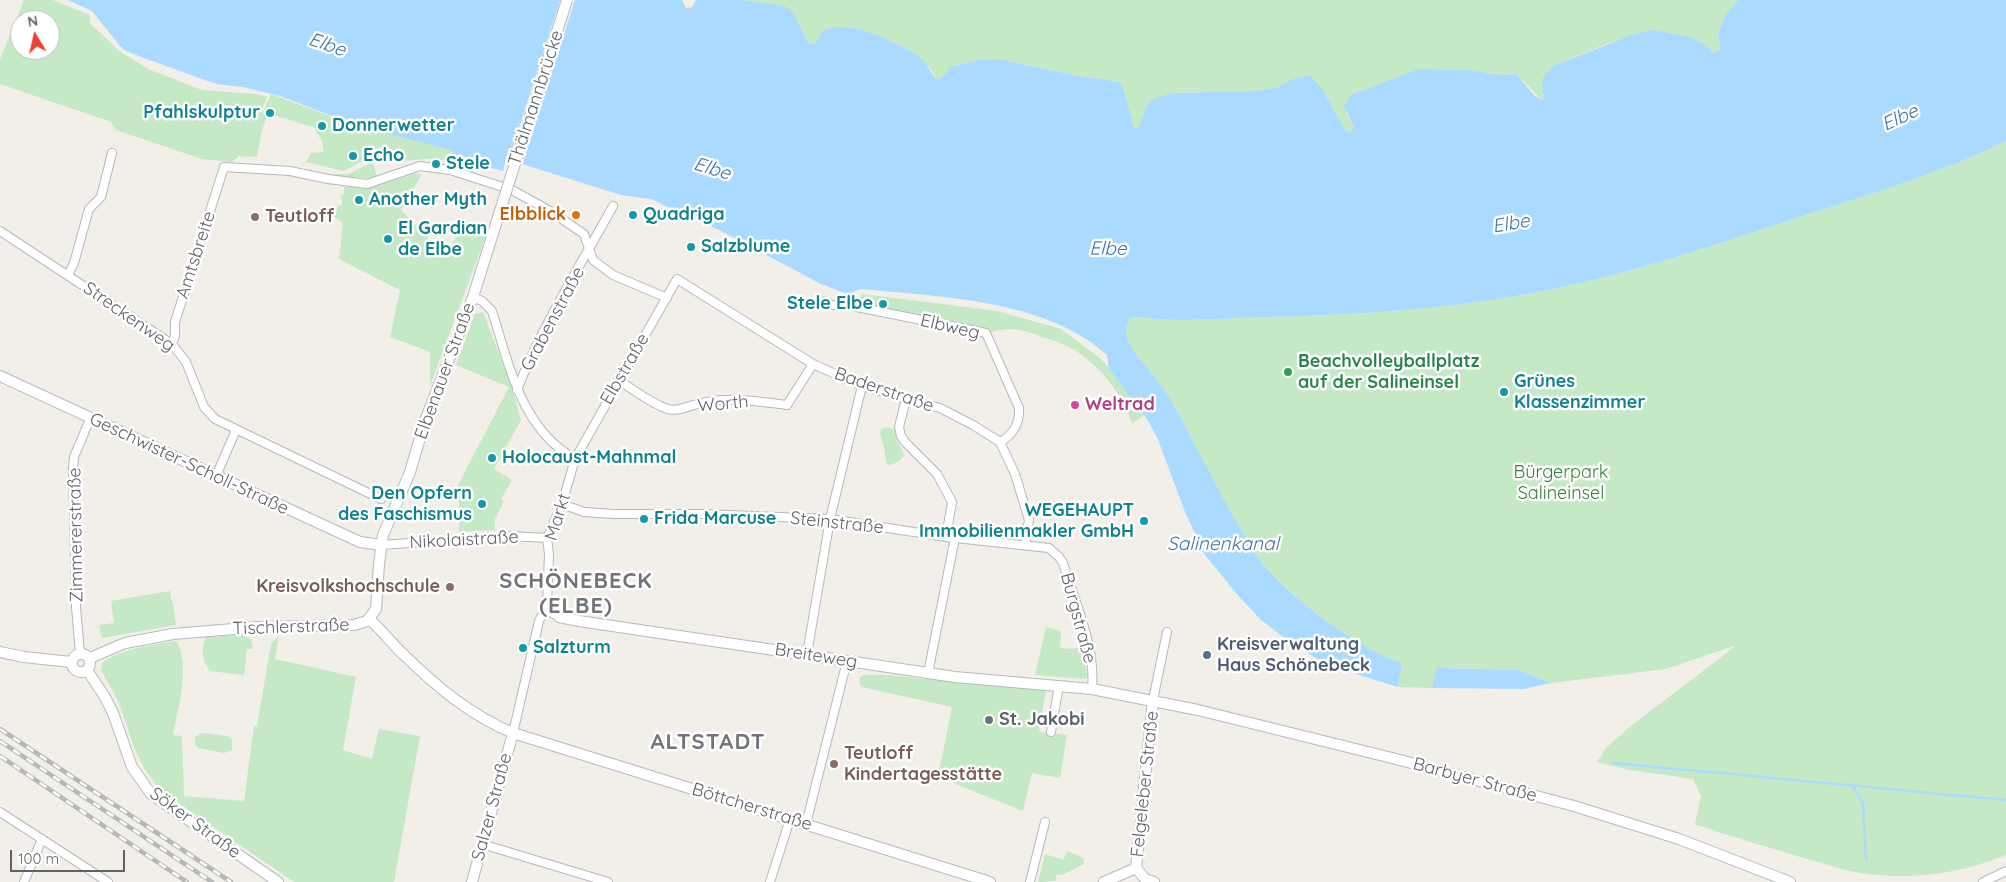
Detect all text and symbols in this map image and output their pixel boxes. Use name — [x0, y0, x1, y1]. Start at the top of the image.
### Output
north arrow — [10, 10, 60, 60]
text: N — [26, 11, 39, 31]
water label: Elbe — [306, 28, 348, 62]
street label: Thälmannbrücke — [504, 28, 568, 168]
water label: Elbe — [1878, 100, 1922, 136]
place label: Pfahlskulptur — [143, 102, 260, 124]
marker: Pfahlskulptur — [264, 107, 276, 119]
place label: Donnerwetter — [332, 115, 455, 137]
marker: Donnerwetter — [316, 120, 328, 132]
place label: Echo — [363, 145, 404, 167]
marker: Echo — [347, 150, 359, 162]
place label: Stele — [446, 153, 490, 175]
water label: Elbe — [691, 153, 733, 185]
marker: Stele — [430, 158, 442, 170]
place label: Another Myth — [369, 189, 487, 211]
marker: Another Myth — [353, 194, 365, 206]
place label: Elbblick — [500, 204, 566, 226]
place label: Quadriga — [643, 204, 725, 226]
place label: Teutloff — [265, 206, 334, 228]
street label: Amtsbreite — [172, 209, 220, 301]
marker: Elbblick — [570, 209, 582, 221]
marker: Quadriga — [627, 209, 639, 221]
water label: Elbe — [1491, 210, 1531, 238]
marker: Teutloff — [249, 211, 261, 223]
place label: El Gardian de Elbe — [398, 218, 487, 260]
marker: El Gardian de Elbe — [382, 233, 394, 245]
place label: Salzblume — [701, 236, 790, 258]
water label: Elbe — [1089, 237, 1127, 261]
marker: Salzblume — [685, 241, 697, 253]
street label: Grabenstraße — [517, 263, 589, 375]
street label: Streckenweg — [79, 277, 179, 357]
place label: Stele Elbe — [787, 293, 873, 315]
marker: Stele Elbe — [877, 298, 889, 310]
street label: Elbenauer Straße — [410, 300, 480, 442]
street label: Elbweg — [918, 310, 982, 344]
street label: Elbstraße — [596, 330, 654, 408]
place label: Beachvolleyballplatz auf der Salineinsel — [1298, 351, 1479, 394]
street label: Baderstraße — [831, 363, 937, 417]
marker: Beachvolleyballplatz auf der Salineinsel — [1282, 366, 1294, 378]
place label: Grünes Klassenzimmer — [1514, 371, 1645, 414]
marker: Grünes Klassenzimmer — [1498, 386, 1510, 398]
street label: Worth — [697, 391, 749, 417]
place label: Weltrad — [1085, 394, 1155, 416]
marker: Weltrad — [1069, 399, 1081, 411]
street label: Geschwister-Scholl-Straße — [86, 408, 292, 520]
place label: Holocaust-Mahnmal — [502, 447, 676, 469]
marker: Holocaust-Mahnmal — [486, 452, 498, 464]
park label: Bürgerpark Salineinsel — [1514, 462, 1608, 504]
street label: Zimmererstraße — [64, 467, 88, 603]
place label: Den Opfern des Faschismus — [338, 483, 472, 526]
street label: Markt — [541, 491, 575, 543]
marker: Den Opfern des Faschismus — [476, 498, 488, 510]
place label: WEGEHAUPT Immobilienmakler GmbH — [919, 500, 1134, 542]
street label: Steinstraße — [789, 507, 885, 539]
place label: Frida Marcuse — [654, 508, 776, 530]
marker: Frida Marcuse — [638, 513, 650, 525]
marker: WEGEHAUPT Immobilienmakler GmbH — [1138, 515, 1150, 527]
street label: Nikolaistraße — [409, 526, 519, 554]
water label: Salinenkanal — [1167, 533, 1279, 555]
district label: SCHÖNEBECK (ELBE) — [498, 568, 654, 620]
street label: Burgstraße — [1056, 570, 1100, 666]
place label: Kreisvolkshochschule — [256, 576, 440, 598]
marker: Kreisvolkshochschule — [444, 581, 456, 593]
street label: Tischlerstraße — [232, 614, 350, 640]
place label: Kreisverwaltung Haus Schönebeck — [1217, 634, 1370, 676]
place label: Salzturm — [533, 637, 611, 659]
street label: Breiteweg — [773, 639, 859, 673]
marker: Salzturm — [517, 642, 529, 654]
marker: Kreisverwaltung Haus Schönebeck — [1201, 649, 1213, 661]
place label: St. Jakobi — [999, 709, 1084, 731]
street label: Felgeleber Straße — [1127, 710, 1163, 858]
marker: St. Jakobi — [983, 714, 995, 726]
district label: ALTSTADT — [650, 729, 766, 755]
place label: Teutloff Kindertagesstätte — [844, 743, 1002, 786]
street label: Salzer Straße — [467, 751, 517, 863]
street label: Barbyer Straße — [1411, 753, 1539, 807]
marker: Teutloff Kindertagesstätte — [828, 758, 840, 770]
street label: Böttcherstraße — [689, 778, 815, 836]
street label: Söker Straße — [145, 783, 245, 863]
scale bar — [12, 840, 128, 872]
text: 100 m — [18, 849, 59, 868]

